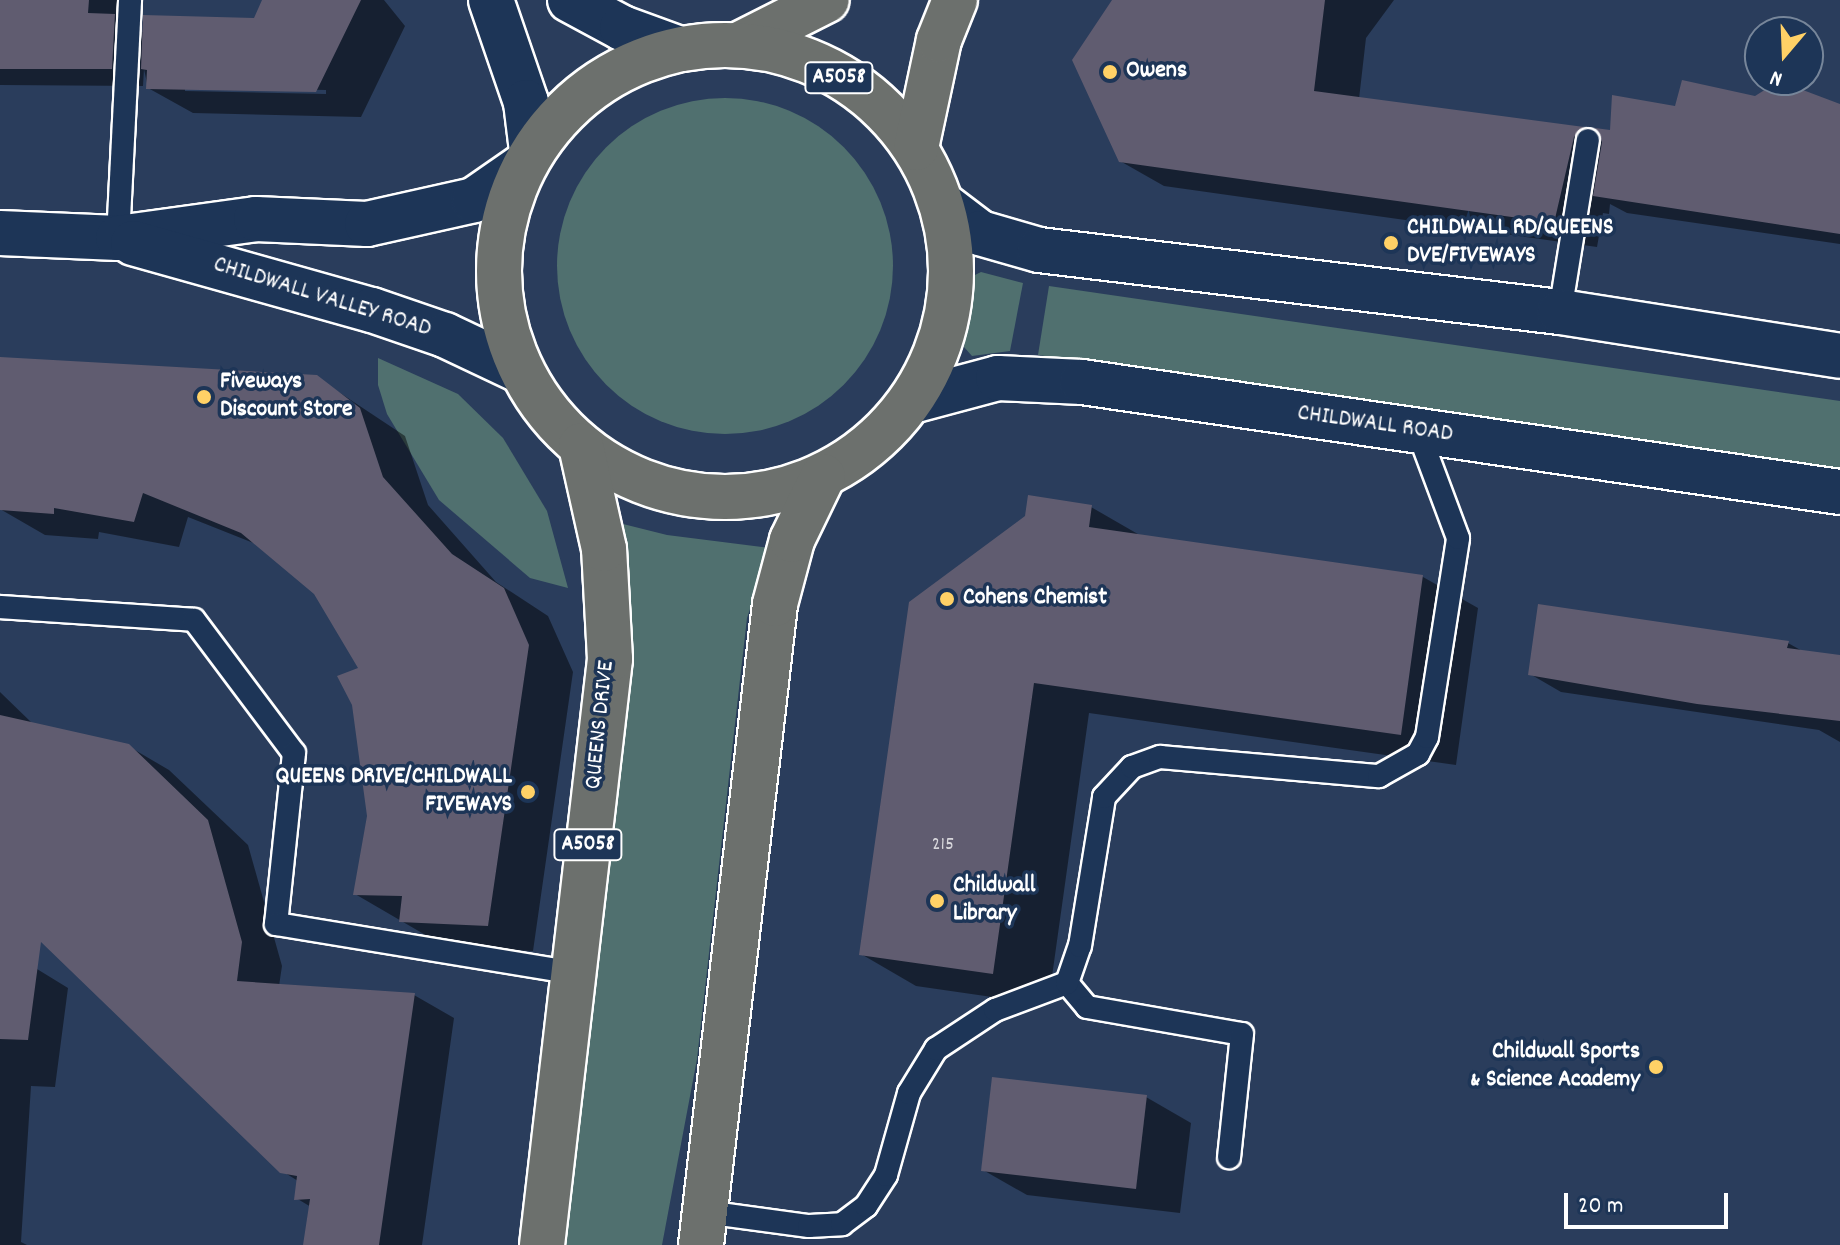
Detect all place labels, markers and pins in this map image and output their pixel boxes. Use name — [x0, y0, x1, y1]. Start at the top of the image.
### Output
place label: Owens — [1126, 58, 1187, 86]
marker: Owens — [1101, 63, 1119, 81]
place label: CHILDWALL RD/QUEENS DVE/FIVEWAYS — [1407, 215, 1613, 271]
marker: CHILDWALL RD/QUEENS DVE/FIVEWAYS — [1382, 234, 1400, 252]
place label: Fiveways Discount Store — [220, 369, 353, 425]
marker: Fiveways Discount Store — [195, 388, 213, 406]
place label: Cohens Chemist — [963, 585, 1107, 613]
marker: Cohens Chemist — [938, 590, 956, 608]
place label: QUEENS DRIVE/CHILDWALL FIVEWAYS — [276, 764, 512, 820]
marker: QUEENS DRIVE/CHILDWALL FIVEWAYS — [519, 783, 537, 801]
place label: Childwall Library — [953, 873, 1035, 929]
marker: Childwall Library — [928, 892, 946, 910]
place label: Childwall Sports & Science Academy — [1470, 1039, 1640, 1095]
marker: Childwall Sports & Science Academy — [1647, 1058, 1665, 1076]

